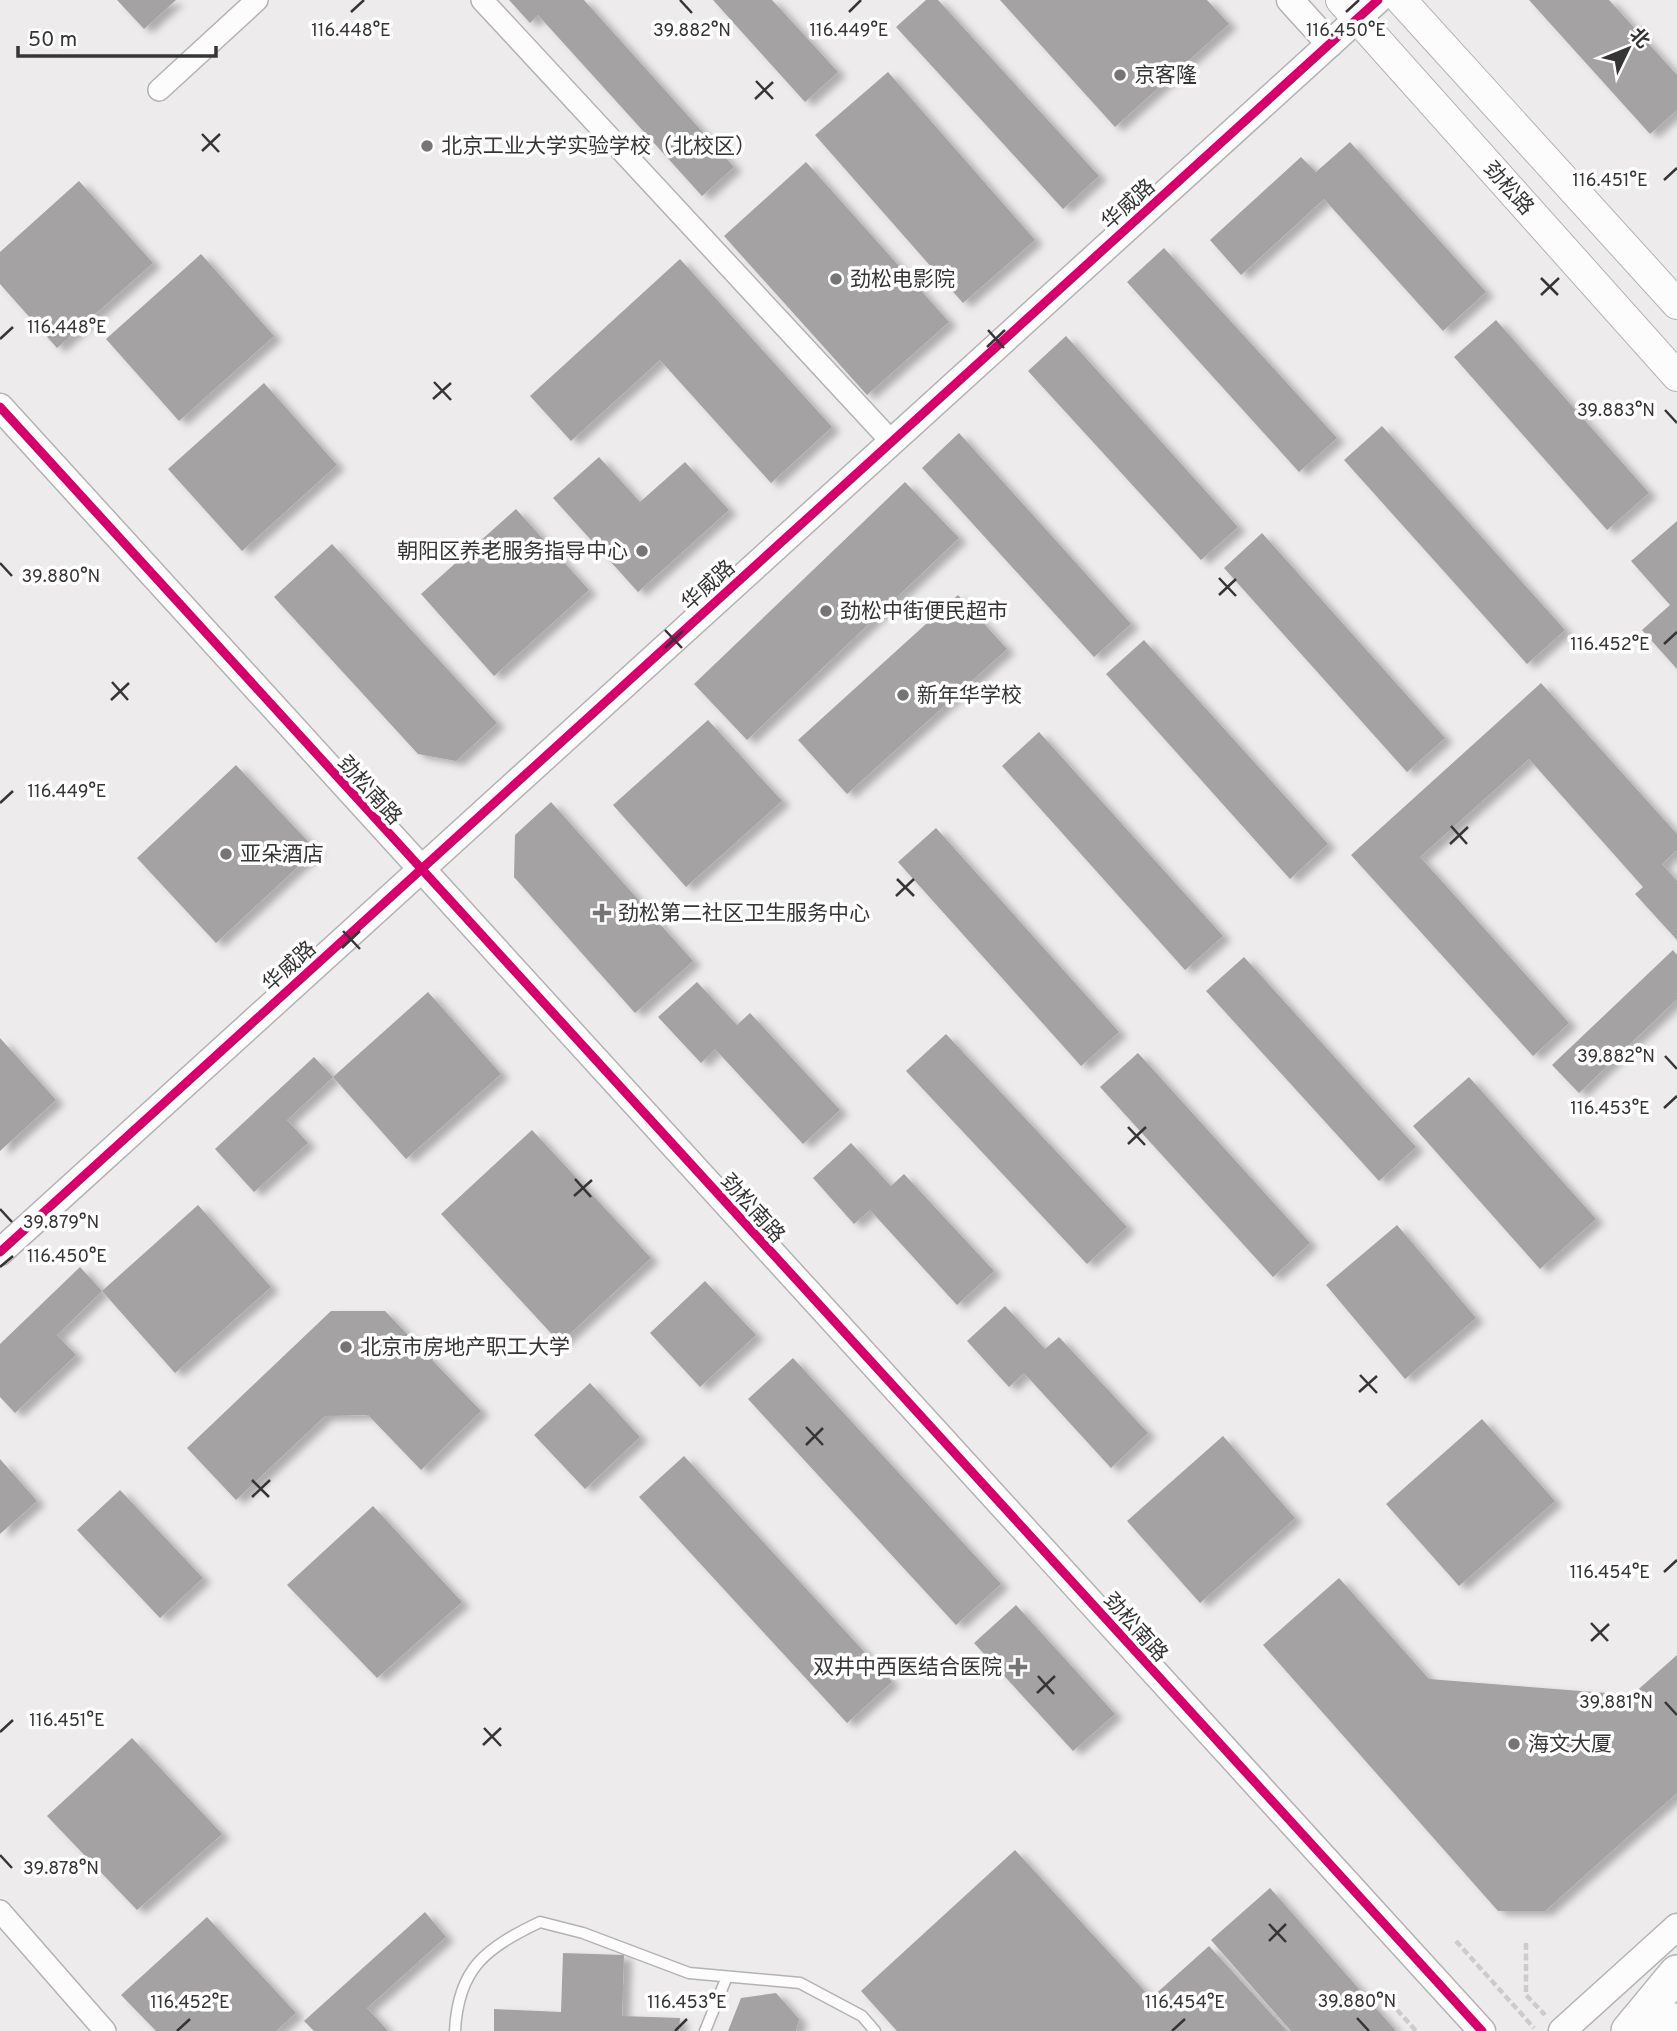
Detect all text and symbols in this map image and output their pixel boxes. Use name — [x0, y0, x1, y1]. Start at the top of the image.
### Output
scale bar — [18, 14, 215, 58]
north arrow — [1593, 14, 1663, 84]
text: 116.448°E — [311, 20, 391, 43]
text: 39.882°N — [653, 20, 731, 43]
text: 116.449°E — [809, 20, 889, 43]
text: 116.450°E — [1306, 20, 1386, 43]
text: 北 — [1624, 24, 1654, 54]
text: 50 m — [28, 27, 77, 54]
place label: 京客隆 — [1134, 63, 1197, 90]
marker: 京客隆 — [1112, 67, 1128, 83]
place label: 北京工业大学实验学校（北校区） — [441, 134, 756, 161]
marker: 北京工业大学实验学校（北校区） — [419, 138, 435, 154]
street label: 劲松路 — [1477, 157, 1539, 221]
text: 116.451°E — [1572, 170, 1648, 193]
street label: 华威路 — [1097, 174, 1161, 236]
place label: 劲松电影院 — [850, 267, 955, 294]
marker: 劲松电影院 — [828, 271, 844, 287]
text: 116.448°E — [27, 317, 107, 340]
text: 39.883°N — [1577, 400, 1655, 423]
place label: 朝阳区养老服务指导中心 — [397, 539, 628, 566]
marker: 朝阳区养老服务指导中心 — [634, 543, 650, 559]
street label: 华威路 — [677, 555, 741, 617]
text: 39.880°N — [22, 566, 100, 589]
place label: 劲松中街便民超市 — [840, 599, 1008, 626]
marker: 劲松中街便民超市 — [818, 603, 834, 619]
text: 116.452°E — [1570, 634, 1650, 657]
place label: 新年华学校 — [917, 683, 1022, 710]
marker: 新年华学校 — [895, 687, 911, 703]
street label: 劲松南路 — [331, 751, 407, 831]
text: 116.449°E — [27, 781, 107, 804]
place label: 亚朵酒店 — [240, 842, 324, 869]
marker: 亚朵酒店 — [218, 846, 234, 862]
place label: 劲松第二社区卫生服务中心 — [618, 901, 870, 928]
marker: 劲松第二社区卫生服务中心 — [592, 903, 612, 923]
street label: 华威路 — [258, 936, 322, 998]
text: 39.882°N — [1577, 1046, 1655, 1069]
text: 116.453°E — [1570, 1098, 1650, 1121]
street label: 劲松南路 — [714, 1169, 790, 1249]
text: 39.879°N — [23, 1212, 99, 1235]
text: 116.450°E — [27, 1246, 107, 1269]
place label: 北京市房地产职工大学 — [360, 1335, 570, 1362]
marker: 北京市房地产职工大学 — [338, 1339, 354, 1355]
text: 116.454°E — [1570, 1562, 1650, 1585]
street label: 劲松南路 — [1097, 1588, 1173, 1668]
place label: 双井中西医结合医院 — [813, 1655, 1002, 1682]
marker: 双井中西医结合医院 — [1008, 1657, 1028, 1677]
text: 39.881°N — [1579, 1692, 1653, 1715]
text: 116.451°E — [29, 1710, 105, 1733]
place label: 海文大厦 — [1528, 1732, 1612, 1759]
marker: 海文大厦 — [1506, 1736, 1522, 1752]
text: 39.878°N — [23, 1858, 99, 1881]
text: 39.880°N — [1318, 1991, 1396, 2014]
text: 116.452°E — [150, 1992, 230, 2015]
text: 116.453°E — [647, 1992, 727, 2015]
text: 116.454°E — [1145, 1992, 1225, 2015]

